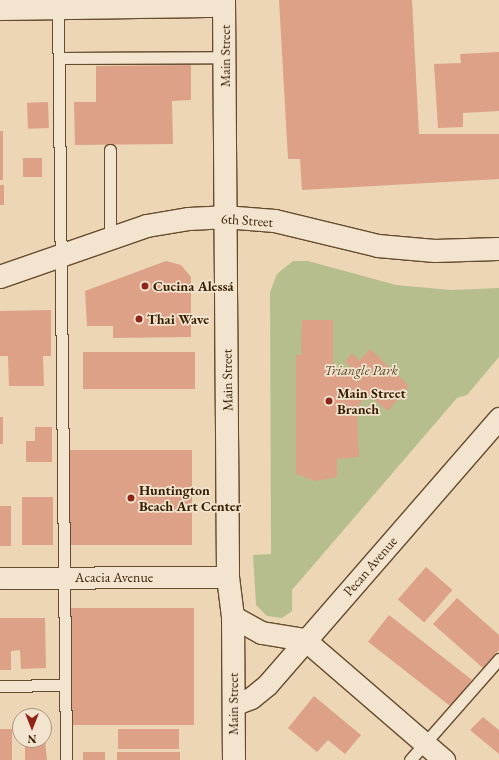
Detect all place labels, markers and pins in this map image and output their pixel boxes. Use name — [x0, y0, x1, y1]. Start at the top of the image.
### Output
place label: Cucina Alessá — [153, 278, 234, 294]
marker: Cucina Alessá — [140, 281, 150, 291]
place label: Thai Wave — [147, 311, 209, 327]
marker: Thai Wave — [134, 314, 144, 324]
place label: Main Street Branch — [337, 385, 406, 418]
marker: Main Street Branch — [324, 396, 334, 406]
place label: Huntington Beach Art Center — [139, 482, 241, 514]
marker: Huntington Beach Art Center — [126, 493, 136, 503]

